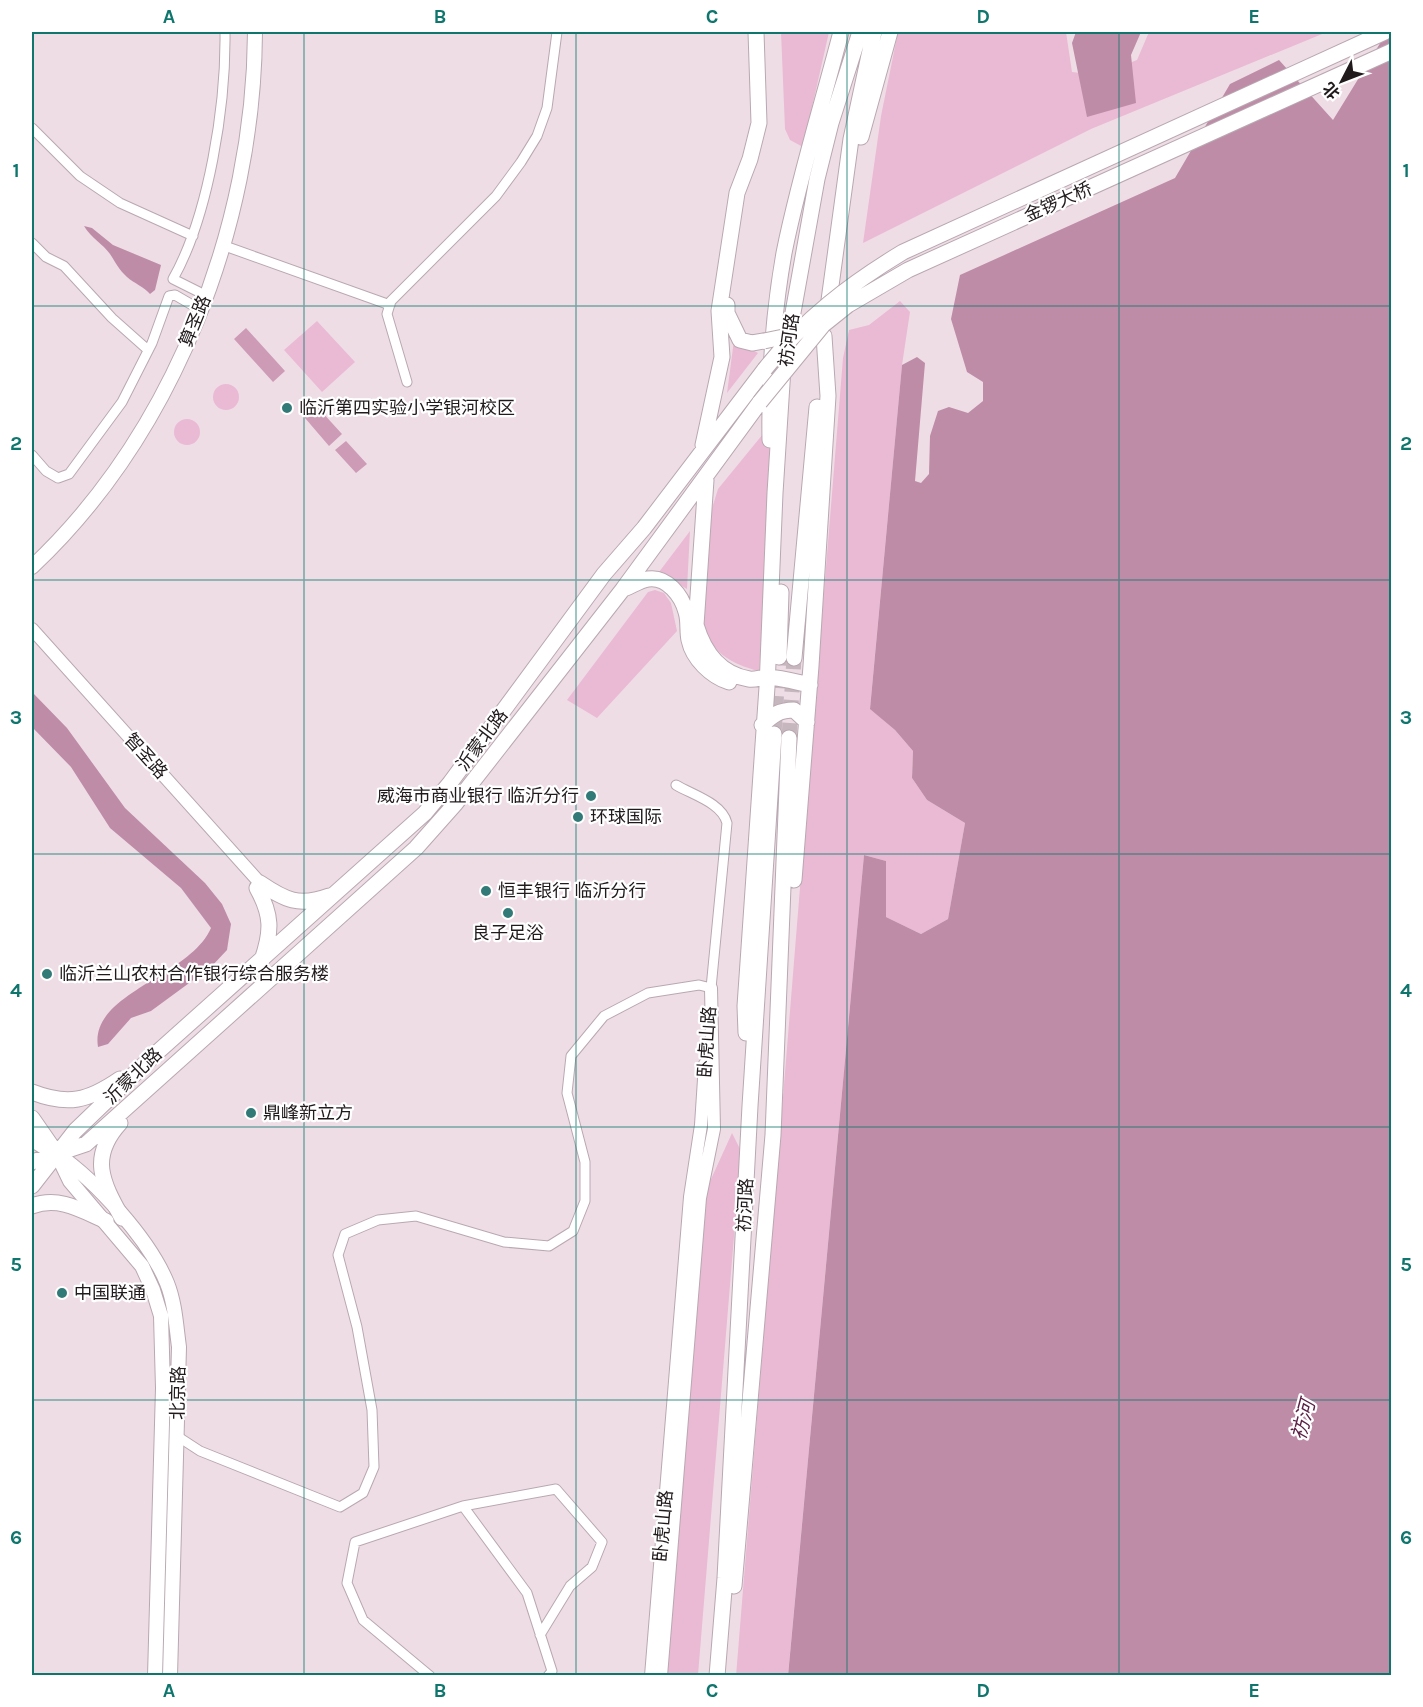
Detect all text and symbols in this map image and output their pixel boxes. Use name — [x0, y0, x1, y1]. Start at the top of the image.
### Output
text: A — [163, 5, 176, 28]
text: B — [434, 5, 446, 28]
text: C — [706, 5, 718, 28]
text: D — [976, 5, 990, 28]
text: E — [1248, 5, 1260, 28]
north arrow — [1312, 51, 1372, 111]
text: 北 — [1319, 78, 1344, 103]
text: 1 — [12, 159, 20, 182]
text: 1 — [1402, 159, 1410, 182]
street label: 金锣大桥 — [1021, 177, 1095, 227]
street label: 算圣路 — [175, 292, 215, 350]
street label: 祊河路 — [774, 312, 804, 368]
place label: 临沂第四实验小学银河校区 — [299, 397, 515, 419]
marker: 临沂第四实验小学银河校区 — [280, 401, 294, 415]
text: 2 — [10, 432, 22, 455]
text: 2 — [1400, 432, 1412, 455]
street label: 沂蒙北路 — [452, 705, 512, 775]
text: 3 — [10, 706, 22, 729]
text: 3 — [1400, 706, 1412, 729]
street label: 智圣路 — [120, 729, 172, 783]
place label: 威海市商业银行 临沂分行 — [377, 785, 579, 807]
marker: 威海市商业银行 临沂分行 — [584, 789, 598, 803]
place label: 环球国际 — [590, 806, 662, 828]
marker: 环球国际 — [571, 810, 585, 824]
place label: 恒丰银行 临沂分行 — [498, 880, 646, 902]
marker: 恒丰银行 临沂分行 — [479, 884, 493, 898]
marker: 良子足浴 — [501, 906, 515, 920]
place label: 良子足浴 — [472, 922, 544, 944]
place label: 临沂兰山农村合作银行综合服务楼 — [59, 963, 329, 985]
marker: 临沂兰山农村合作银行综合服务楼 — [40, 967, 54, 981]
text: 4 — [10, 979, 22, 1002]
text: 4 — [1400, 979, 1412, 1002]
street label: 卧虎山路 — [694, 1005, 720, 1079]
street label: 沂蒙北路 — [99, 1043, 167, 1109]
place label: 鼎峰新立方 — [263, 1102, 353, 1124]
marker: 鼎峰新立方 — [244, 1106, 258, 1120]
street label: 祊河路 — [733, 1177, 757, 1233]
text: 5 — [10, 1253, 22, 1276]
text: 5 — [1400, 1253, 1412, 1276]
place label: 中国联通 — [74, 1282, 146, 1304]
marker: 中国联通 — [55, 1286, 69, 1300]
street label: 北京路 — [167, 1366, 189, 1420]
water label: 祊河 — [1287, 1394, 1321, 1442]
street label: 卧虎山路 — [649, 1489, 677, 1563]
text: 6 — [10, 1526, 22, 1549]
text: 6 — [1400, 1526, 1412, 1549]
text: A — [163, 1679, 176, 1702]
text: B — [434, 1679, 446, 1702]
text: C — [706, 1679, 718, 1702]
text: D — [976, 1679, 990, 1702]
text: E — [1248, 1679, 1260, 1702]

